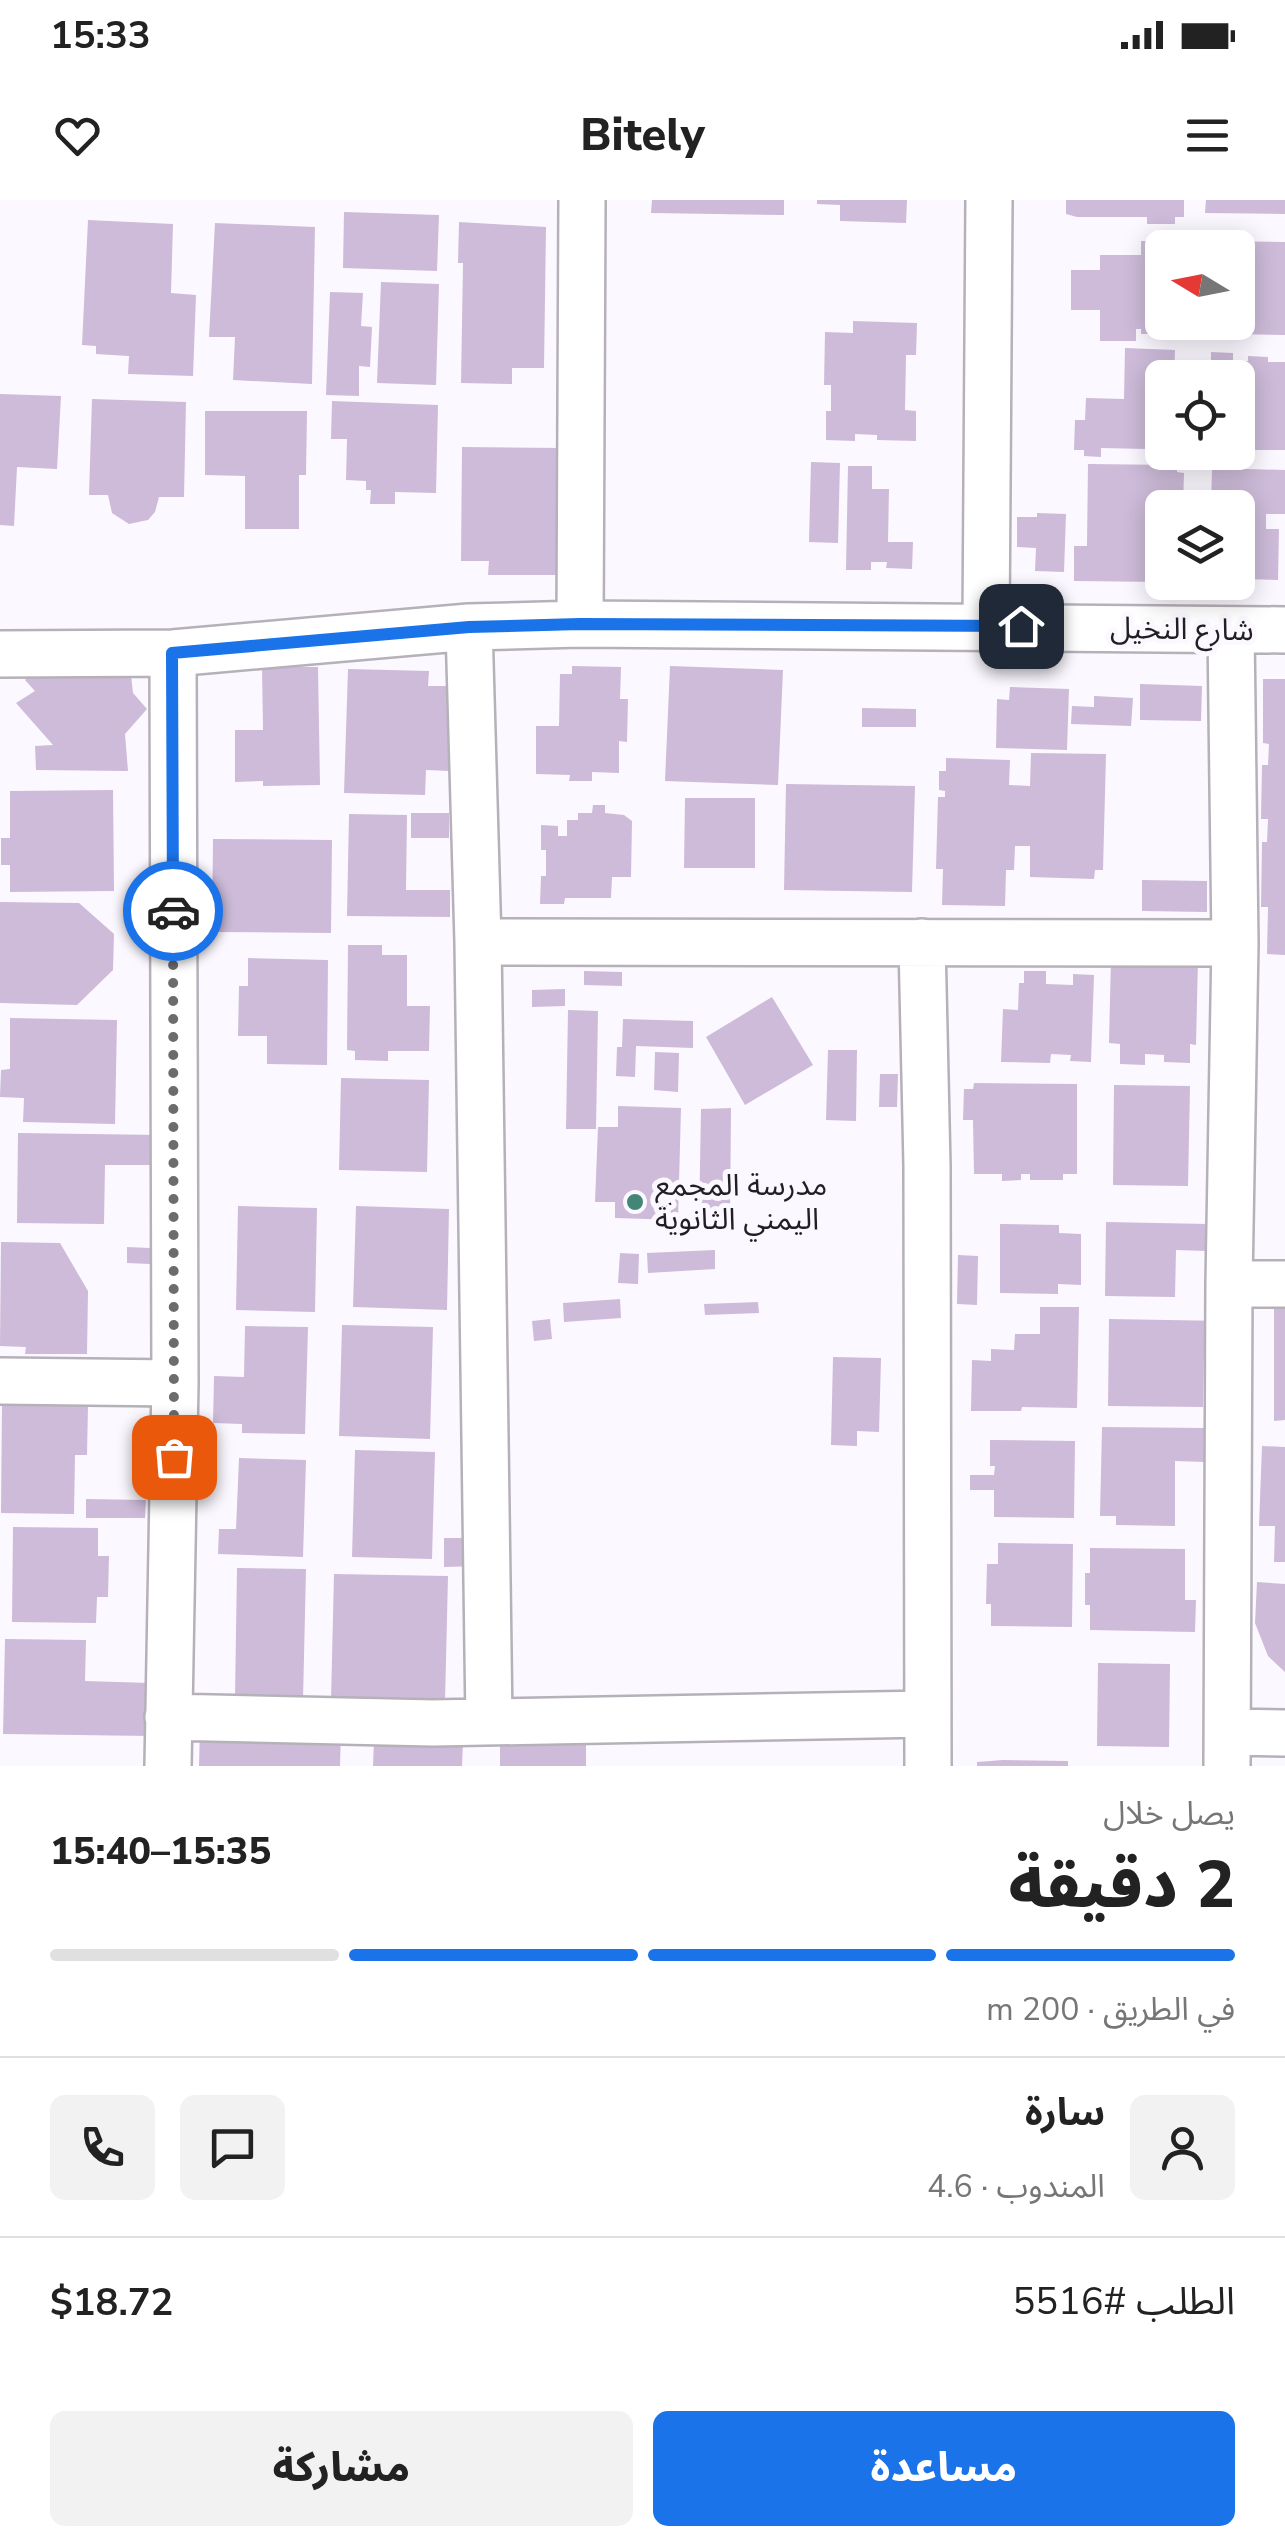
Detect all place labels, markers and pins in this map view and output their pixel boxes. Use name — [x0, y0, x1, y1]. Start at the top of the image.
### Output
pin — [979, 584, 1064, 669]
place label: مدرسة المجمع اليمني الثانوية — [655, 1165, 827, 1242]
marker: مدرسة المجمع اليمني الثانوية — [624, 1191, 646, 1213]
pin — [132, 1415, 217, 1500]

